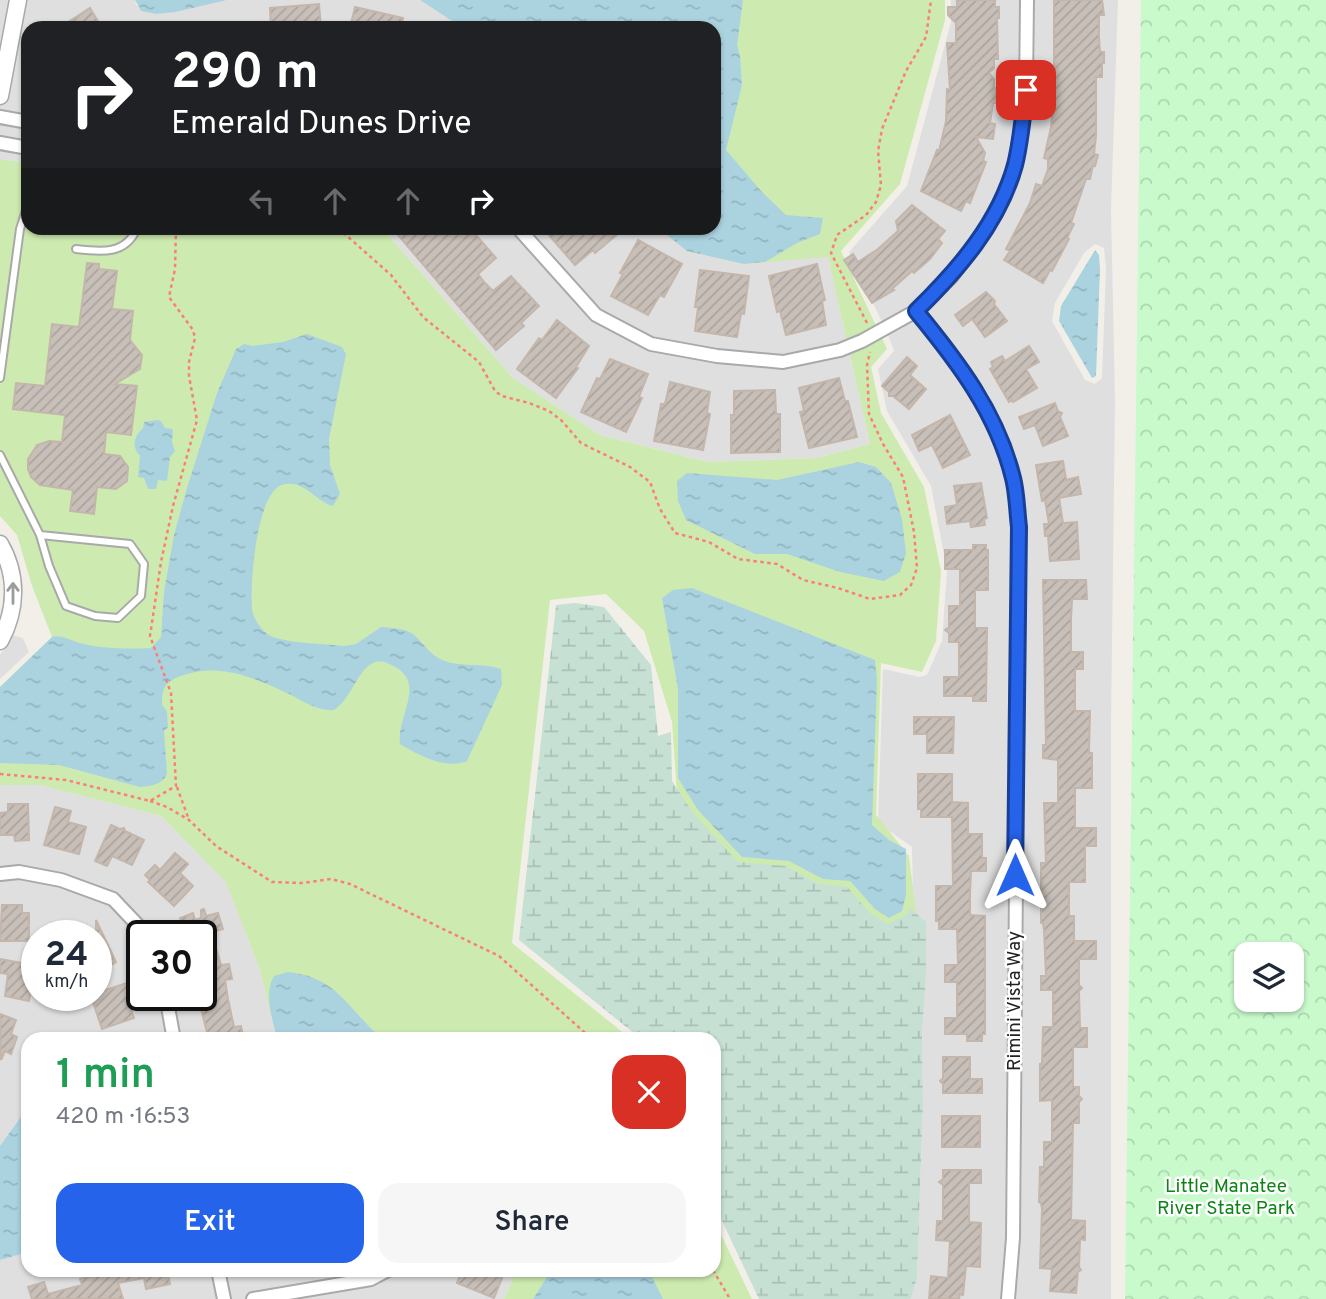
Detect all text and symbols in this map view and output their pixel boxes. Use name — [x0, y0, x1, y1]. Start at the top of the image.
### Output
text: 290 m — [171, 44, 319, 106]
icon: right — [56, 49, 147, 140]
pin — [996, 60, 1056, 120]
icon: arrive — [1007, 71, 1045, 109]
text: Emerald Dunes Drive — [171, 105, 471, 145]
icon: left — [243, 182, 281, 220]
icon: ahead — [316, 182, 354, 220]
icon: ahead — [389, 182, 427, 220]
icon: right — [462, 182, 500, 220]
one-way arrow — [6, 581, 20, 604]
position arrow — [978, 838, 1052, 912]
speed limit sign: 30 — [126, 920, 217, 1011]
street label: Rimini Vista Way — [1003, 931, 1027, 1071]
text: 24 — [45, 934, 88, 978]
map controls — [1234, 942, 1304, 1012]
button: layers — [1234, 942, 1304, 1012]
text: km/h — [45, 971, 88, 994]
text: 1 min — [56, 1050, 155, 1103]
button: close — [612, 1055, 686, 1129]
text: 420 m · 16:53 — [56, 1103, 190, 1132]
park label: Little Manatee River State Park — [1157, 1175, 1295, 1221]
button: Exit — [56, 1183, 364, 1263]
button: Share — [378, 1183, 686, 1263]

